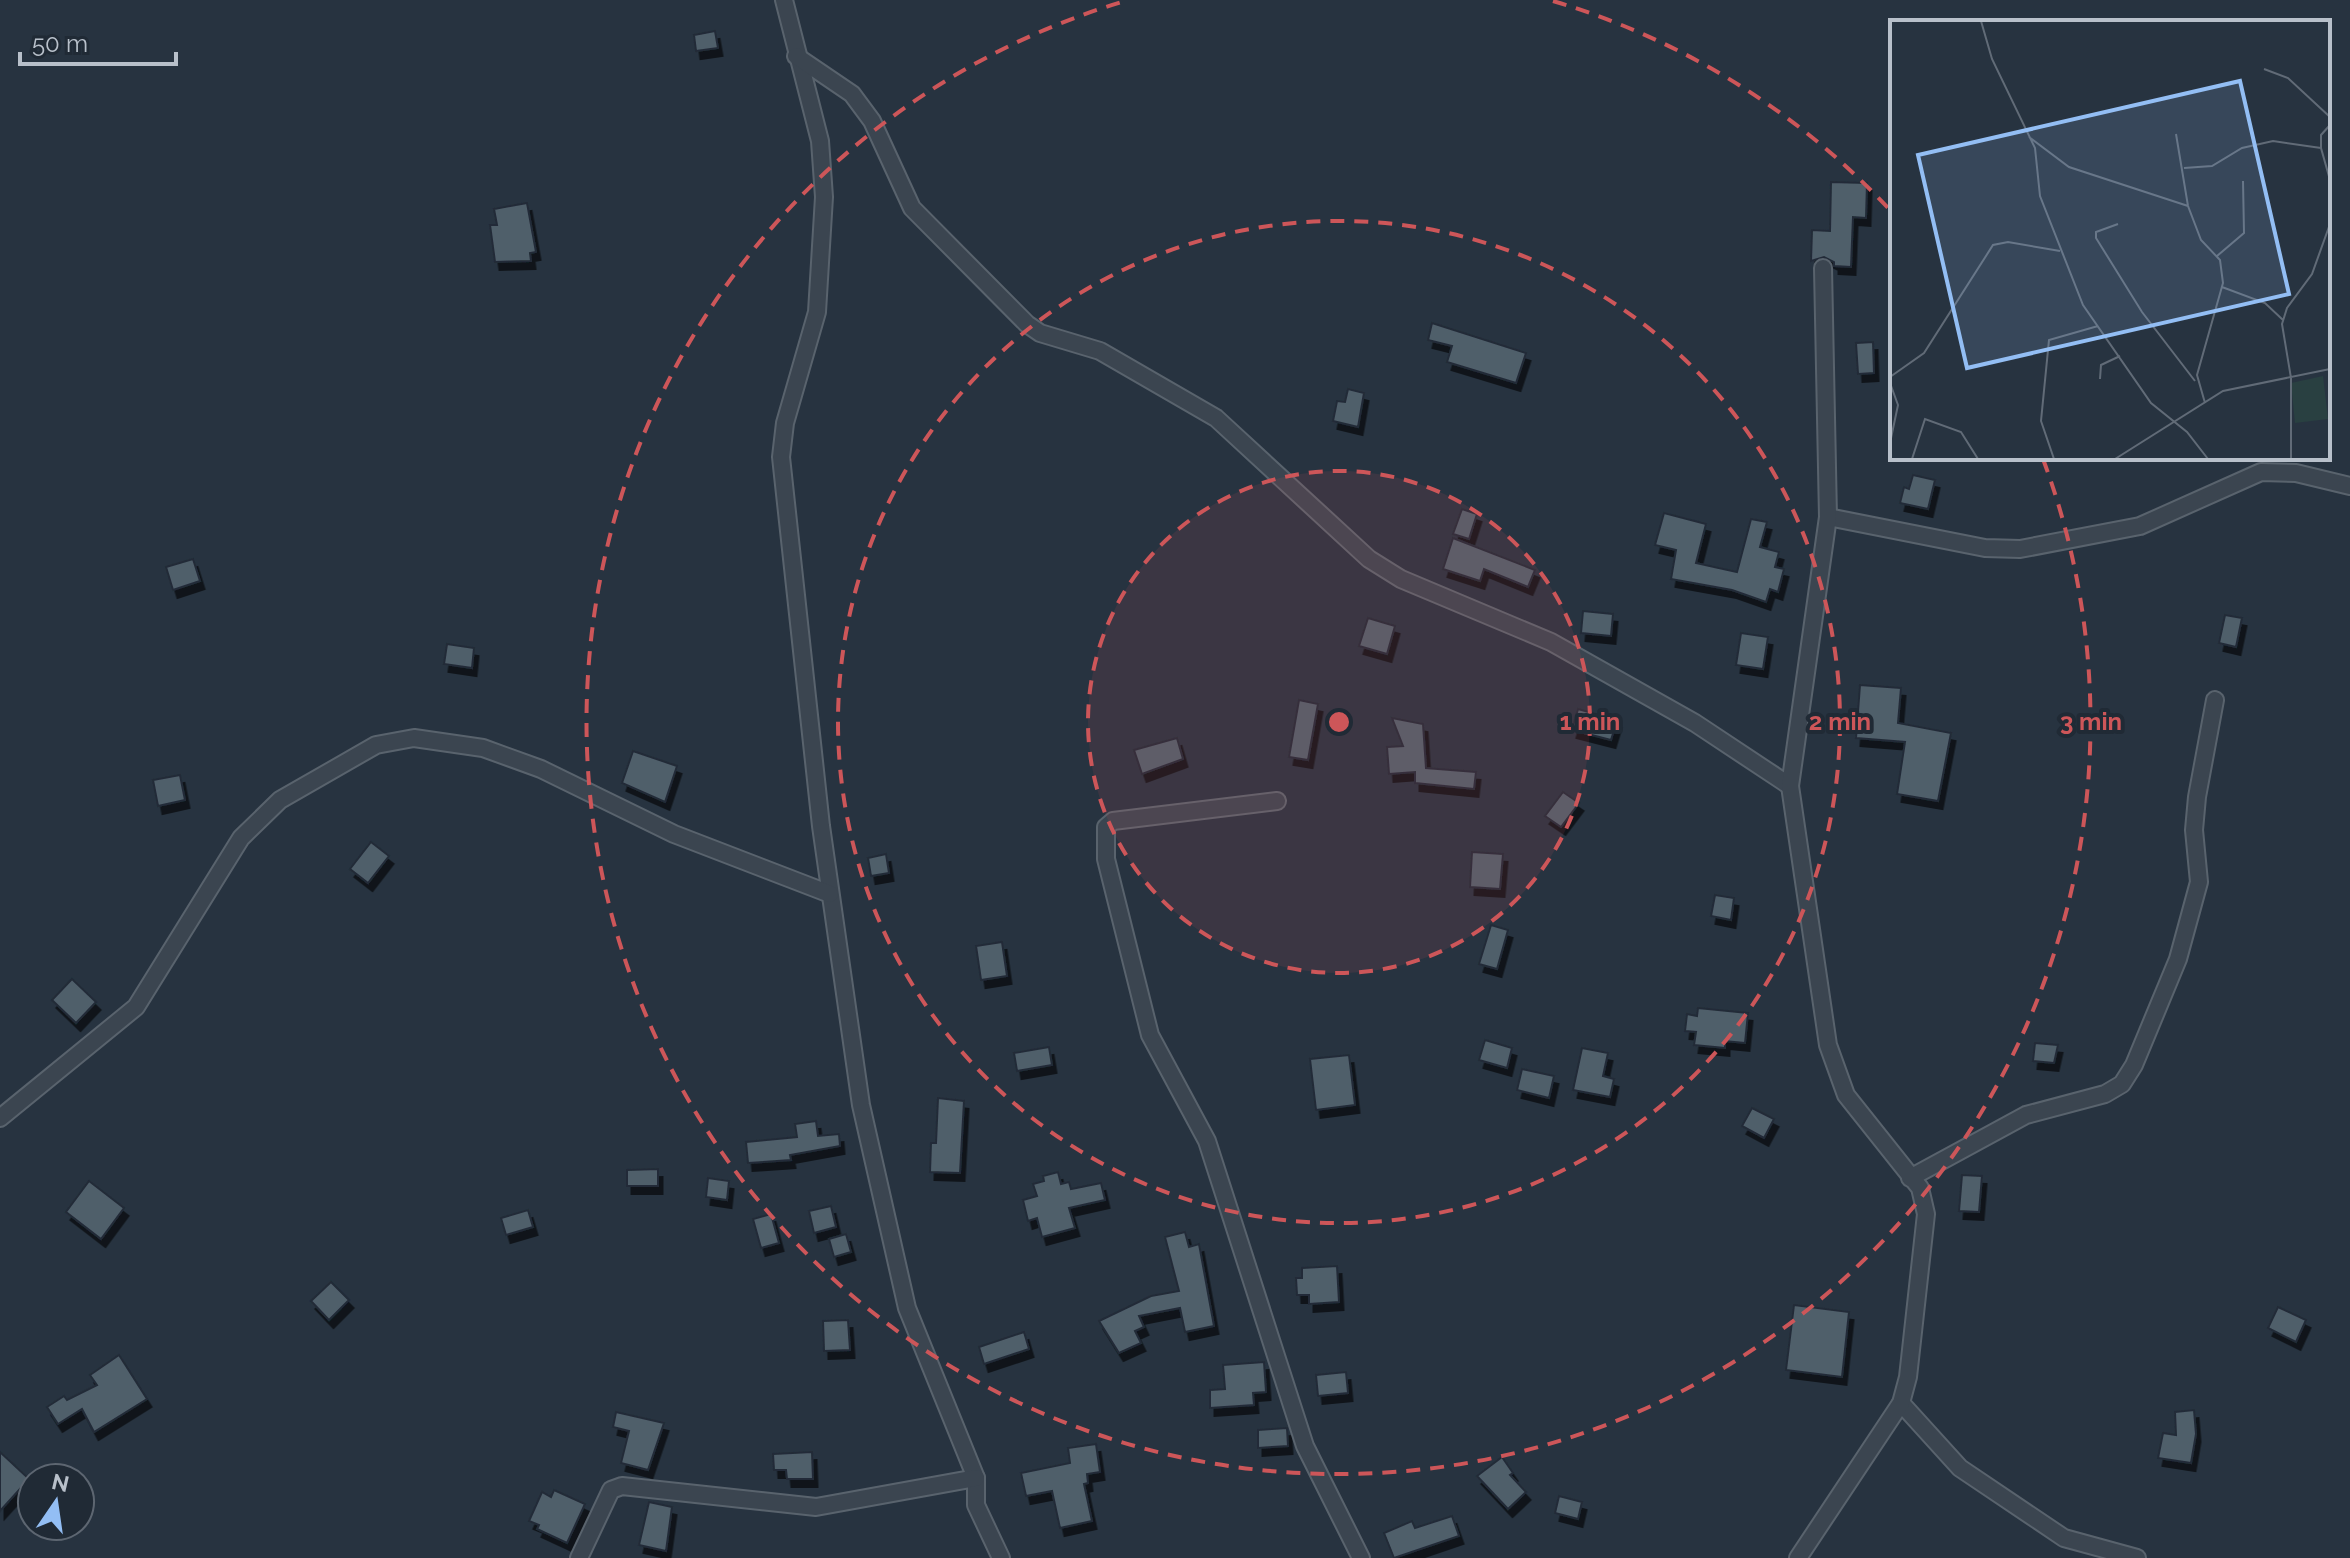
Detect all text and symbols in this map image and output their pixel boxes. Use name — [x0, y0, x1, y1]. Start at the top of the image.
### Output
scale bar — [20, 16, 176, 66]
inset map — [1890, 20, 2330, 460]
text: 50 m — [32, 29, 88, 58]
text: 1 min — [1560, 707, 1620, 736]
text: 2 min — [1809, 707, 1871, 736]
text: 3 min — [2060, 707, 2122, 736]
centre of rings — [1325, 708, 1353, 736]
north arrow — [16, 1462, 96, 1542]
text: N — [49, 1468, 72, 1497]

